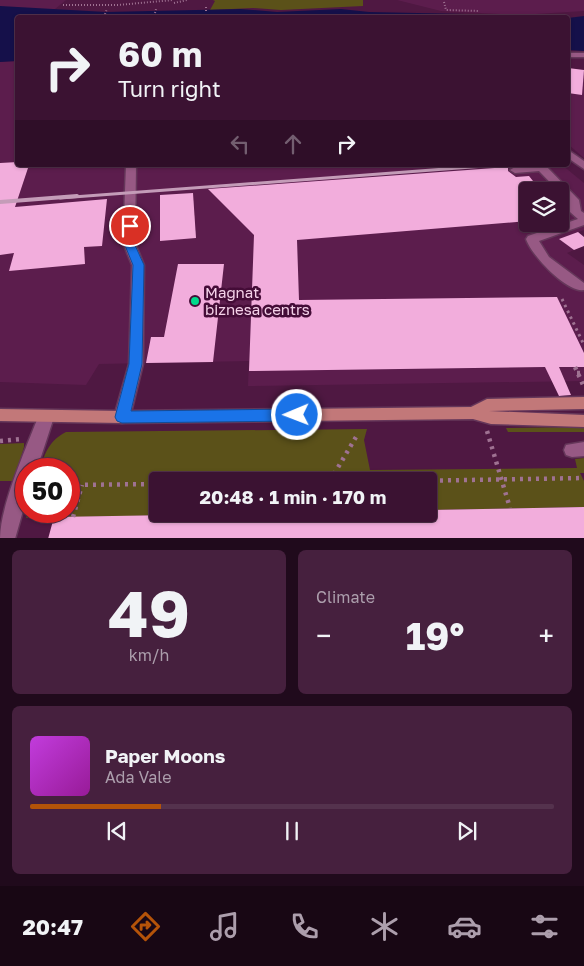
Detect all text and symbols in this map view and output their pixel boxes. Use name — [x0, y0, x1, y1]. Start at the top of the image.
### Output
text: 60 m — [118, 33, 202, 75]
icon: right — [35, 35, 100, 100]
text: Turn right — [118, 75, 221, 102]
icon: left — [226, 130, 254, 158]
icon: ahead — [279, 130, 307, 158]
icon: right — [332, 130, 360, 158]
map controls — [519, 182, 569, 232]
button: layers — [519, 182, 569, 232]
pin — [109, 205, 151, 247]
icon: arrive — [116, 212, 144, 240]
place label: Magnat biznesa centrs — [205, 283, 310, 318]
marker: Magnat biznesa centrs — [189, 295, 201, 307]
position arrow — [270, 388, 322, 440]
speed limit sign: 50 — [15, 458, 80, 523]
text: 20:48 · 1 min · 170 m — [200, 485, 386, 508]
text: 49 — [108, 573, 190, 651]
text: Climate — [316, 587, 375, 607]
text: 19° — [406, 613, 464, 658]
text: − — [316, 619, 331, 652]
text: + — [539, 619, 554, 652]
text: km/h — [129, 645, 169, 665]
text: Paper Moons — [105, 744, 225, 767]
text: Ada Vale — [105, 767, 171, 787]
icon: previous — [103, 817, 131, 845]
icon: pause — [278, 817, 306, 845]
icon: next — [453, 817, 481, 845]
icon: directions — [128, 909, 163, 944]
icon: music — [207, 909, 242, 944]
icon: phone — [287, 909, 322, 944]
icon: climate — [367, 909, 402, 944]
icon: car — [447, 909, 482, 944]
icon: filters — [527, 909, 562, 944]
text: 20:47 — [22, 913, 83, 940]

